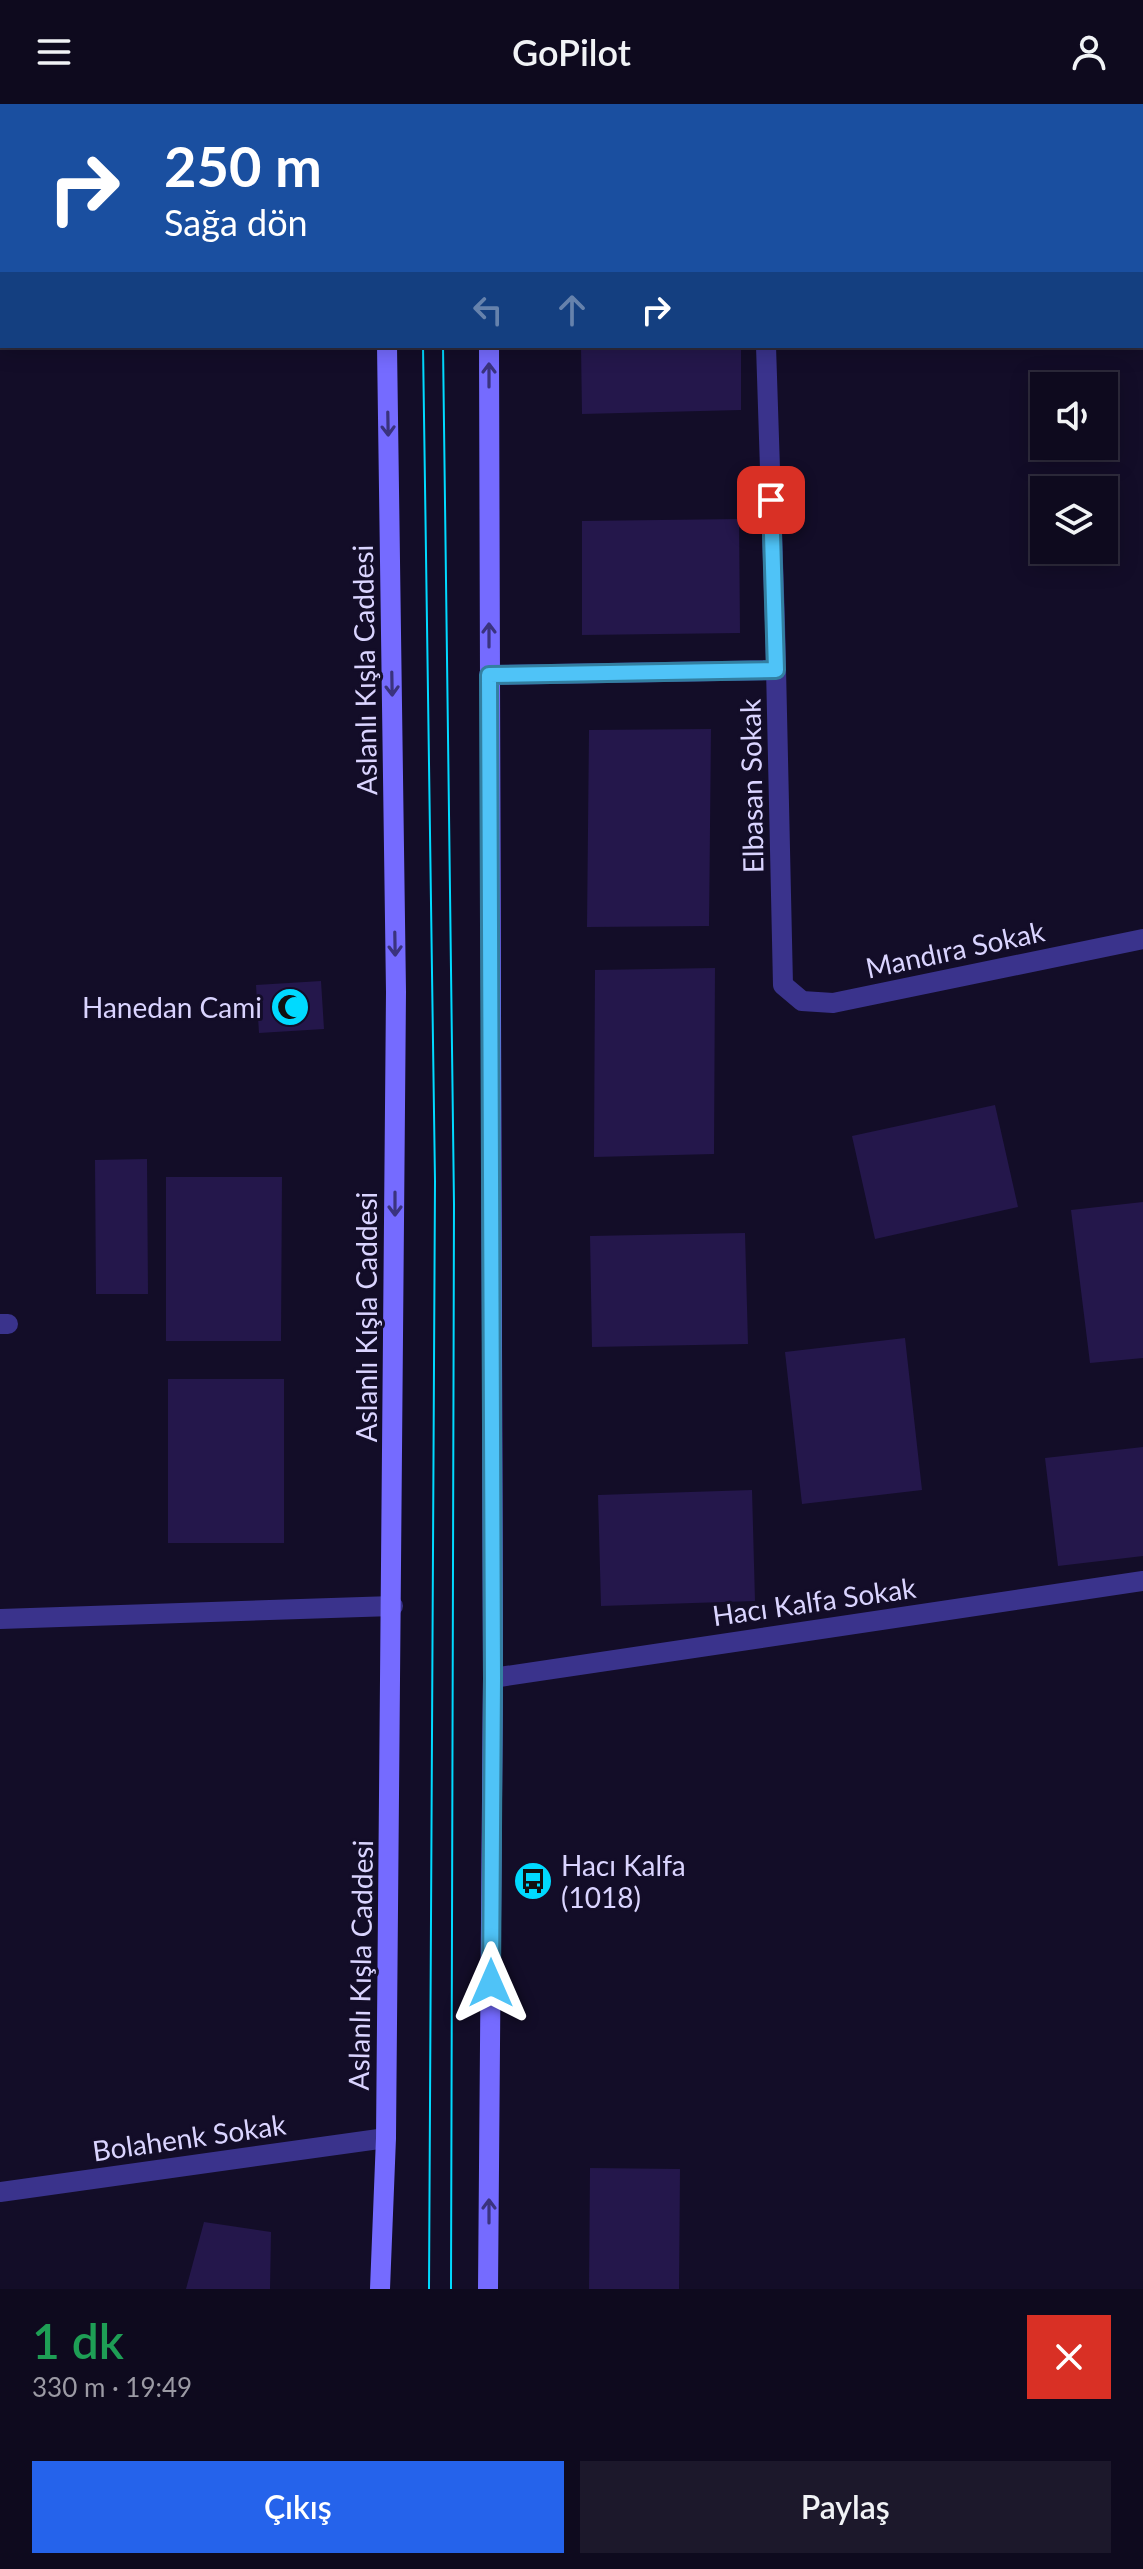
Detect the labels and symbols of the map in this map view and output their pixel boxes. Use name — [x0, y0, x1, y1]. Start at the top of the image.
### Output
one-way arrow — [481, 362, 497, 389]
one-way arrow — [381, 410, 396, 437]
pin — [737, 466, 805, 534]
street label: Aslanlı Kışla Caddesi — [345, 544, 383, 796]
one-way arrow — [481, 622, 497, 649]
one-way arrow — [384, 670, 400, 697]
street label: Elbasan Sokak — [732, 698, 770, 874]
street label: Mandıra Sokak — [862, 913, 1048, 985]
one-way arrow — [388, 930, 403, 957]
mosque icon: Hanedan Cami — [269, 986, 311, 1028]
place label: Hanedan Cami — [82, 990, 262, 1024]
one-way arrow — [387, 1190, 403, 1217]
street label: Aslanlı Kışla Caddesi — [349, 1192, 383, 1442]
street label: Hacı Kalfa Sokak — [710, 1570, 919, 1632]
street label: Aslanlı Kışla Caddesi — [341, 1839, 379, 2091]
place label: Hacı Kalfa (1018) — [561, 1848, 686, 1914]
bus stop icon: Hacı Kalfa (1018) — [512, 1860, 554, 1902]
position arrow — [449, 1941, 533, 2025]
street label: Bolahenk Sokak — [90, 2106, 289, 2167]
one-way arrow — [481, 2198, 497, 2225]

